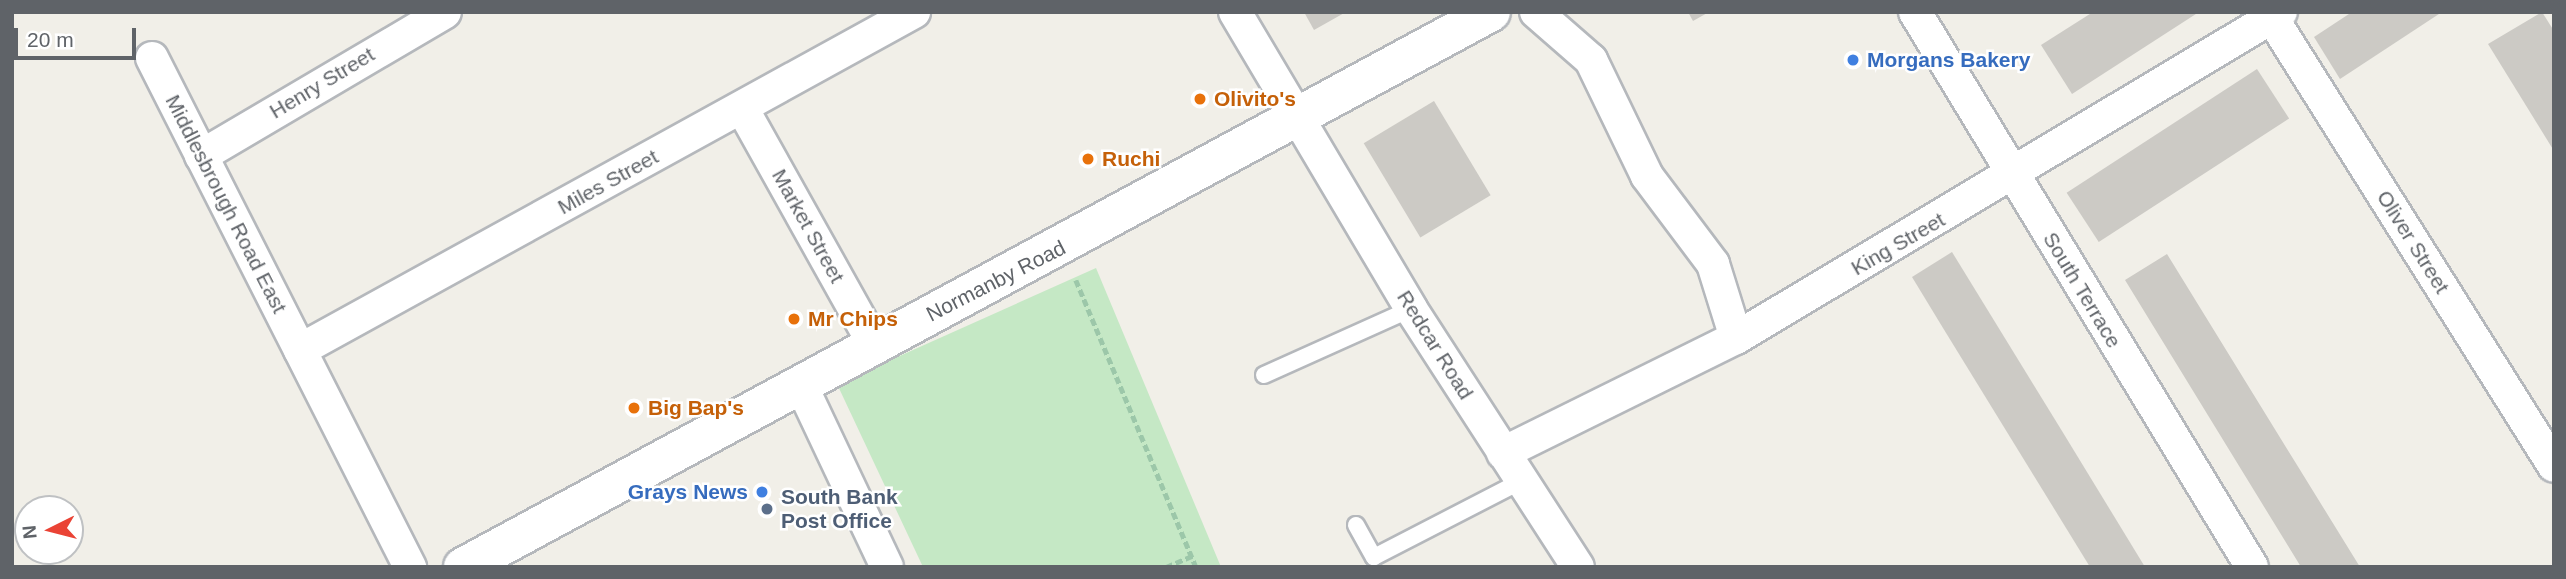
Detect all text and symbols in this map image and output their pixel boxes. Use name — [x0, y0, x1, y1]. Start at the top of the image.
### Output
scale bar — [18, 14, 140, 58]
text: 20 m — [27, 28, 74, 51]
street label: Henry Street — [265, 42, 379, 124]
place label: Morgans Bakery — [1867, 47, 2030, 73]
marker: Morgans Bakery — [1845, 52, 1861, 68]
place label: Olivito's — [1214, 86, 1296, 112]
street label: Middlesbrough Road East — [160, 91, 292, 317]
marker: Olivito's — [1192, 91, 1208, 107]
street label: Miles Street — [553, 144, 663, 220]
place label: Ruchi — [1102, 146, 1160, 172]
marker: Ruchi — [1080, 151, 1096, 167]
street label: Market Street — [766, 165, 850, 287]
street label: Oliver Street — [2371, 186, 2455, 298]
street label: King Street — [1847, 207, 1949, 281]
street label: South Terrace — [2038, 227, 2126, 353]
street label: Normanby Road — [922, 235, 1070, 327]
street label: Redcar Road — [1392, 286, 1478, 404]
place label: Mr Chips — [808, 306, 898, 332]
marker: Mr Chips — [786, 311, 802, 327]
place label: Big Bap's — [648, 395, 744, 421]
marker: Big Bap's — [626, 400, 642, 416]
place label: Grays News — [628, 479, 748, 505]
marker: Grays News — [754, 484, 770, 500]
place label: South Bank Post Office — [781, 484, 898, 534]
north arrow — [14, 495, 84, 565]
marker: South Bank Post Office — [759, 501, 775, 517]
text: N — [18, 524, 41, 540]

